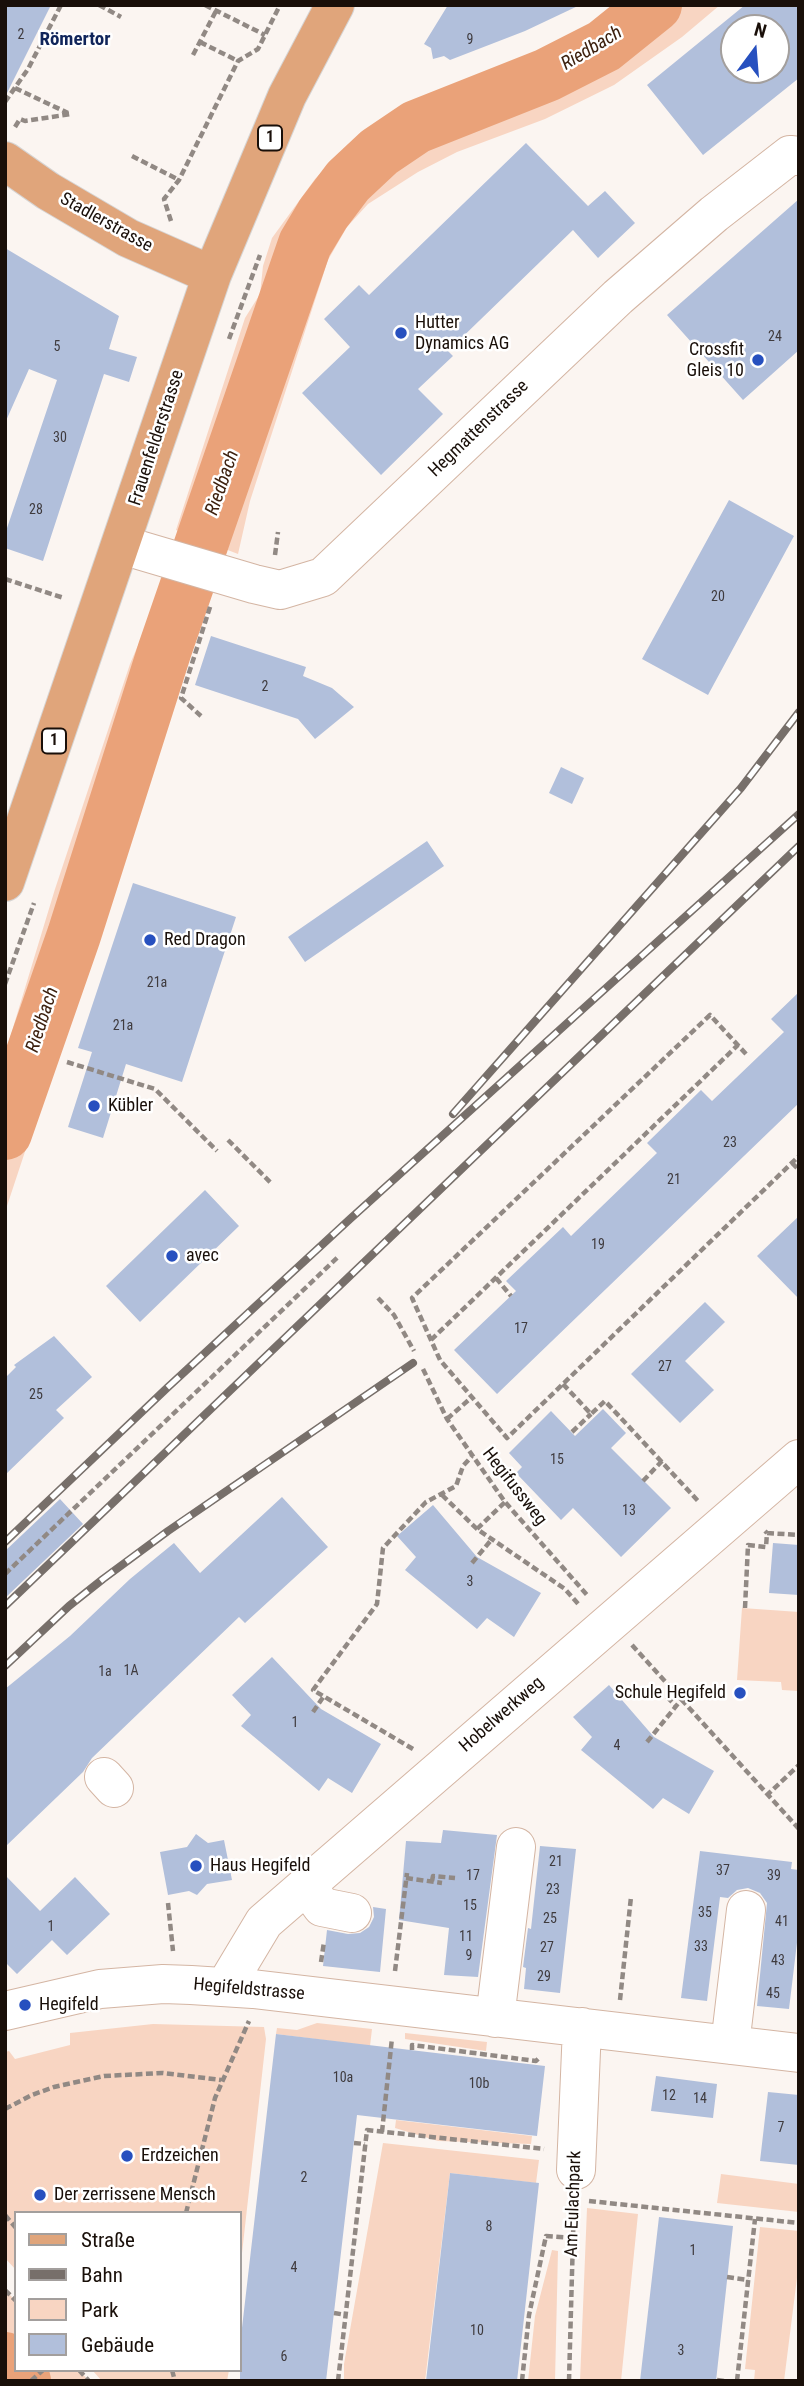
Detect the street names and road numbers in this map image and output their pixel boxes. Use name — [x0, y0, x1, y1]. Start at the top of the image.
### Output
road number: 1 — [258, 126, 282, 150]
street label: Stadlerstrasse — [56, 189, 156, 257]
street label: Frauenfelderstrasse — [125, 368, 189, 508]
street label: Hegmattenstrasse — [425, 376, 533, 482]
road number: 1 — [42, 728, 66, 754]
street label: Hegifussweg — [477, 1444, 551, 1530]
street label: Hobelwerkweg — [456, 1673, 548, 1757]
street label: Hegifeldstrasse — [192, 1974, 306, 2006]
street label: Am Eulachpark — [561, 2150, 587, 2258]

